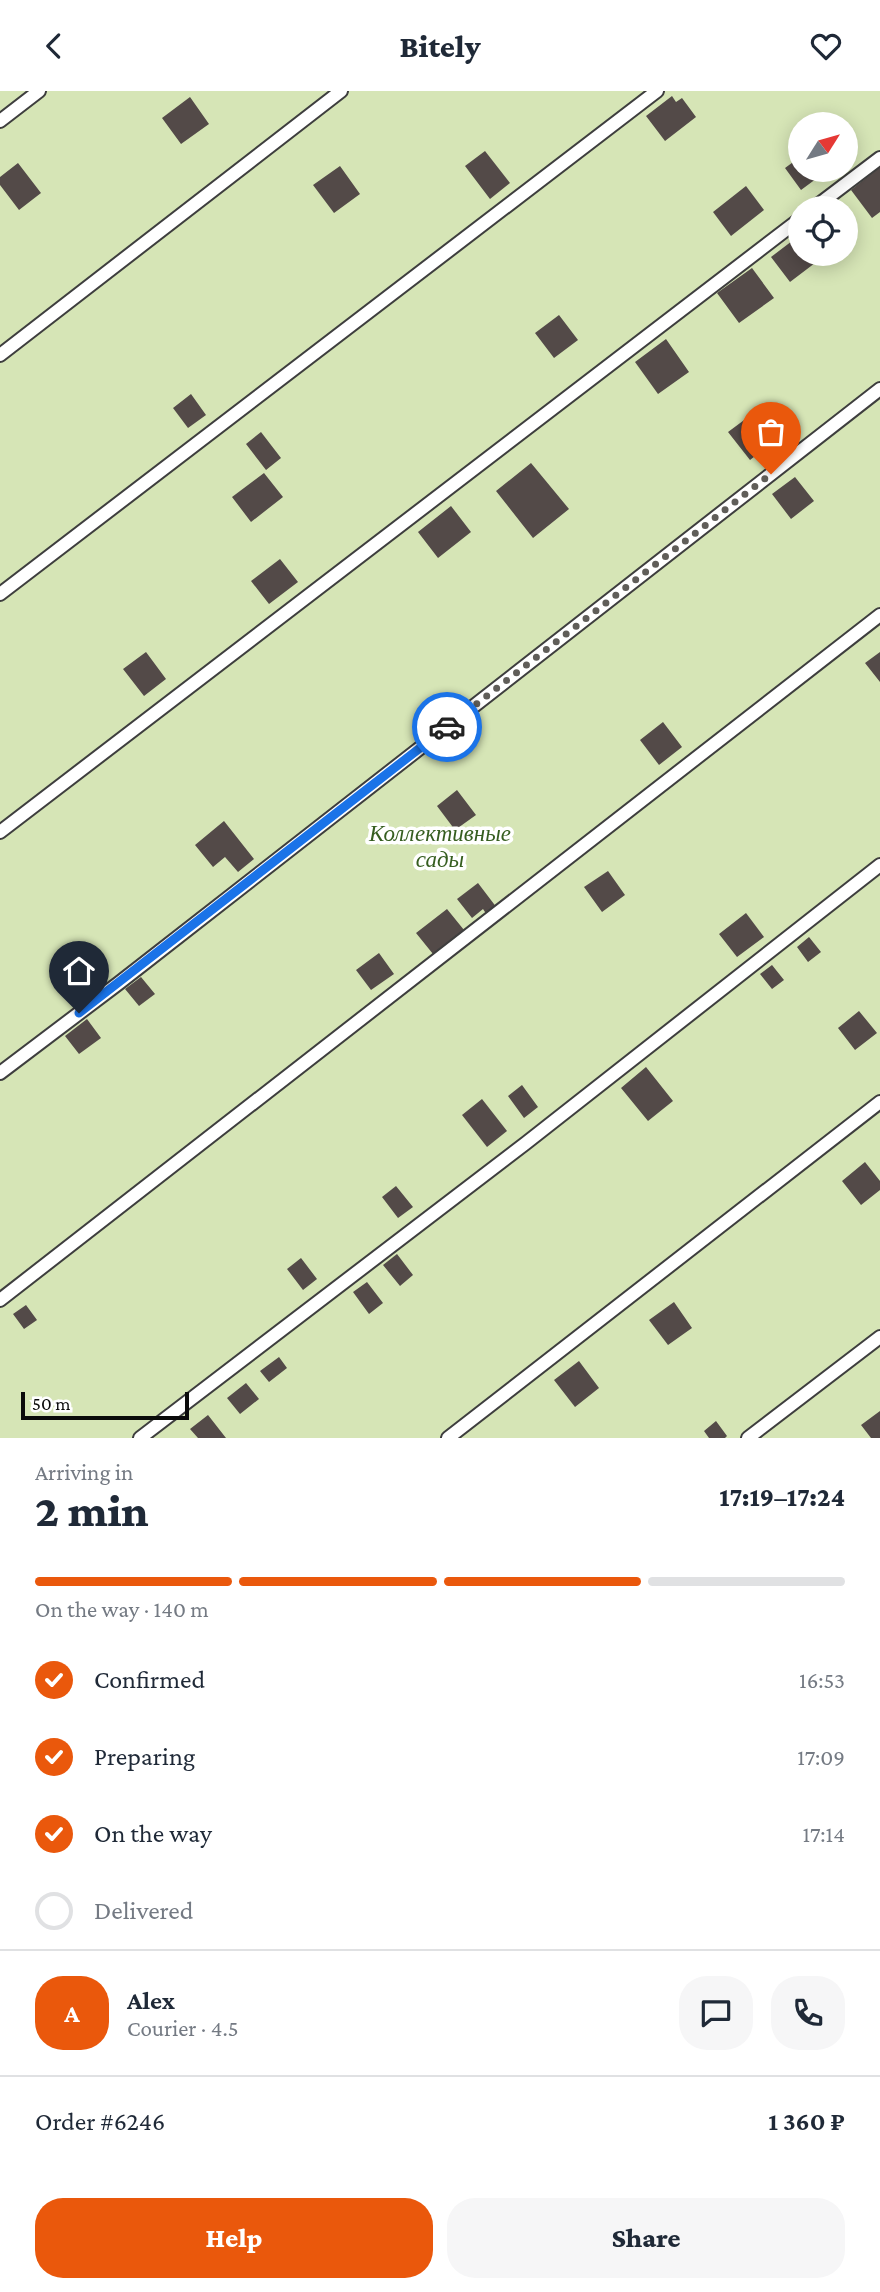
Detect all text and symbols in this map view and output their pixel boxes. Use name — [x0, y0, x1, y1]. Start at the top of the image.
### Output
icon: back — [35, 27, 73, 65]
icon: heart — [807, 27, 845, 65]
text: Bitely — [399, 28, 481, 64]
north arrow — [788, 112, 858, 182]
map controls — [788, 112, 858, 266]
button: locate — [788, 196, 858, 266]
pin — [741, 402, 801, 474]
icon: bag — [752, 413, 790, 451]
courier — [412, 692, 482, 762]
icon: car — [428, 708, 466, 746]
park label: Коллективные сады — [368, 820, 511, 872]
pin — [49, 941, 109, 1013]
icon: home — [60, 952, 98, 990]
scale bar — [21, 1389, 189, 1421]
text: 50 m — [32, 1393, 71, 1414]
text: Arriving in — [35, 1459, 133, 1485]
text: 17:19–17:24 — [719, 1483, 845, 1512]
text: 2 min — [35, 1485, 149, 1536]
text: On the way · 140 m — [35, 1596, 209, 1622]
icon: check — [35, 1661, 73, 1699]
text: Confirmed — [94, 1665, 205, 1694]
text: 16:53 — [799, 1667, 845, 1693]
icon: check — [35, 1738, 73, 1776]
text: Preparing — [94, 1742, 195, 1771]
text: 17:09 — [797, 1744, 845, 1770]
icon: check — [35, 1815, 73, 1853]
text: On the way — [94, 1819, 212, 1848]
text: 17:14 — [802, 1821, 845, 1847]
text: Delivered — [94, 1896, 193, 1925]
button: chat — [679, 1976, 753, 2050]
button: phone — [771, 1976, 845, 2050]
text: Alex — [127, 1986, 175, 2015]
text: A — [64, 1999, 80, 2028]
text: Courier · 4.5 — [127, 2015, 239, 2041]
text: Order #6246 — [35, 2107, 165, 2136]
text: 1 360 ₽ — [768, 2107, 845, 2136]
button: Help — [35, 2198, 433, 2278]
button: Share — [447, 2198, 845, 2278]

